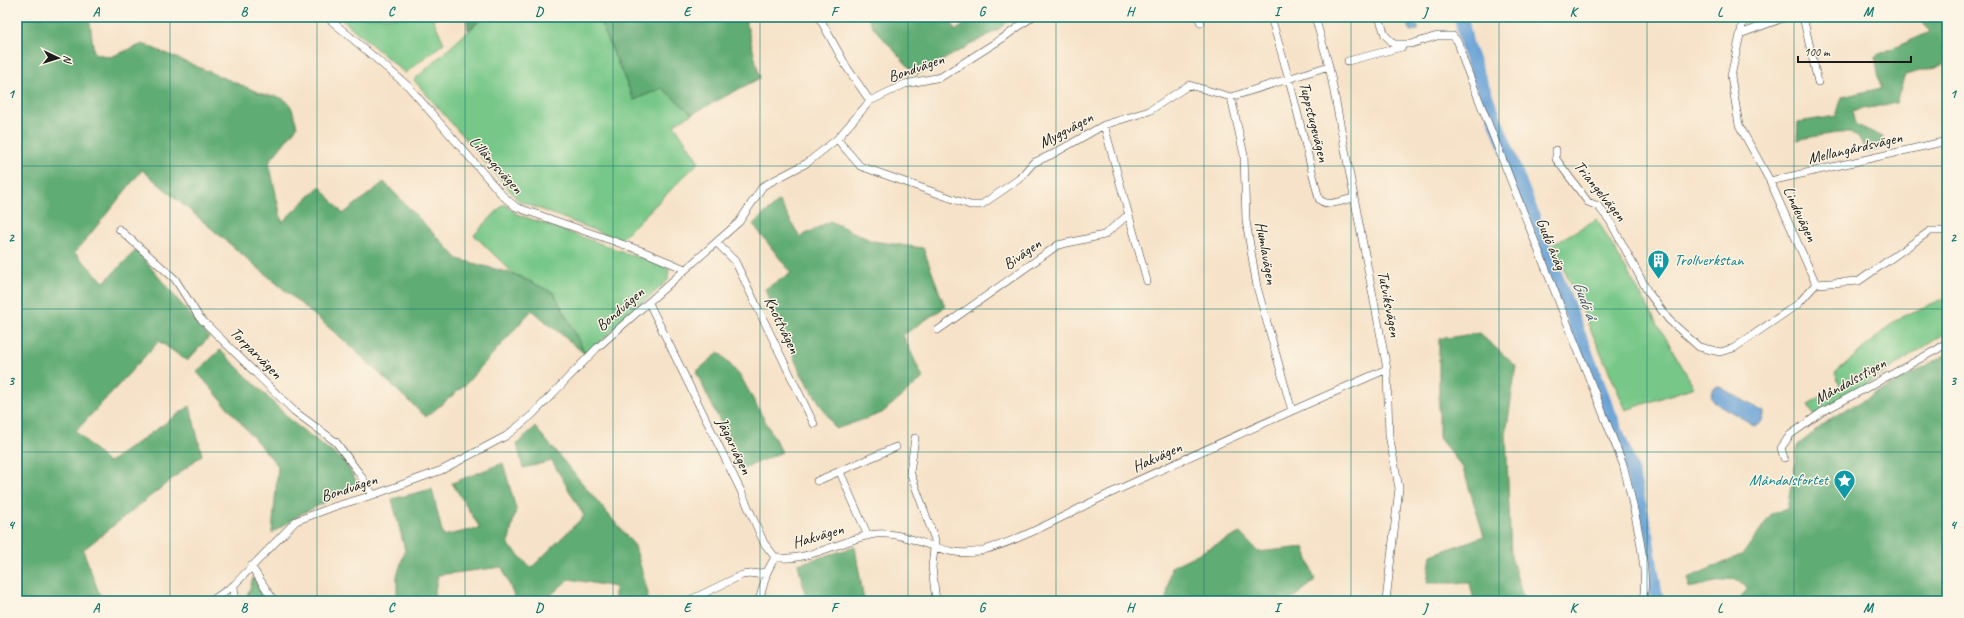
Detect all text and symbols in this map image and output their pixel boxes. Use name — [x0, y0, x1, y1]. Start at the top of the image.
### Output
text: A — [93, 4, 101, 20]
text: B — [241, 4, 249, 20]
text: C — [388, 4, 396, 20]
text: D — [535, 4, 544, 20]
text: E — [684, 4, 693, 20]
text: F — [831, 4, 840, 20]
text: G — [979, 4, 987, 20]
text: H — [1126, 4, 1136, 20]
text: I — [1274, 4, 1283, 20]
text: J — [1422, 4, 1429, 20]
text: K — [1570, 4, 1580, 20]
text: L — [1717, 4, 1724, 20]
text: M — [1863, 4, 1874, 20]
north arrow — [38, 38, 78, 78]
scale bar — [1798, 38, 1911, 64]
text: 100 m — [1804, 44, 1831, 60]
street label: Bondvägen — [885, 49, 947, 87]
text: N — [61, 55, 75, 65]
street label: Tuppstugevägen — [1294, 80, 1334, 165]
text: 1 — [8, 86, 16, 102]
text: 1 — [1950, 86, 1958, 102]
street label: Myggvägen — [1035, 107, 1097, 153]
street label: Mellangårdsvägen — [1806, 127, 1905, 169]
street label: Lillängsvägen — [465, 132, 528, 199]
street label: Triangelvägen — [1569, 157, 1631, 226]
street label: Lindevägen — [1778, 183, 1822, 246]
street label: Gudö åväg — [1532, 215, 1571, 274]
street label: Humlavägen — [1251, 220, 1281, 287]
text: 2 — [8, 230, 15, 246]
text: 2 — [1950, 230, 1957, 246]
street label: Bivägen — [999, 233, 1046, 274]
building icon: Trollverkstan — [1645, 247, 1671, 280]
place label: Trollverkstan — [1674, 250, 1744, 270]
street label: Tutviksvägen — [1373, 269, 1405, 340]
water label: Gudö å — [1568, 278, 1603, 325]
street label: Bondvägen — [592, 282, 649, 336]
street label: Knottvägen — [760, 293, 805, 358]
street label: Torparvägen — [226, 323, 287, 384]
street label: Måndalsstigen — [1811, 353, 1890, 409]
text: 3 — [8, 373, 15, 389]
text: 3 — [1950, 373, 1957, 389]
street label: Jägarvägen — [711, 413, 757, 478]
street label: Hakvägen — [1129, 437, 1186, 477]
place icon: Måndalsfortet — [1831, 467, 1857, 500]
street label: Bondvägen — [318, 469, 380, 506]
place label: Måndalsfortet — [1749, 470, 1830, 490]
text: 4 — [8, 517, 16, 533]
text: 4 — [1950, 517, 1958, 533]
street label: Hakvägen — [790, 519, 847, 553]
text: A — [93, 600, 101, 616]
text: B — [241, 600, 249, 616]
text: C — [388, 600, 396, 616]
text: D — [535, 600, 544, 616]
text: E — [684, 600, 693, 616]
text: F — [831, 600, 840, 616]
text: G — [979, 600, 987, 616]
text: H — [1126, 600, 1136, 616]
text: I — [1274, 600, 1283, 616]
text: J — [1422, 600, 1429, 616]
text: K — [1570, 600, 1580, 616]
text: L — [1717, 600, 1724, 616]
text: M — [1863, 600, 1874, 616]

